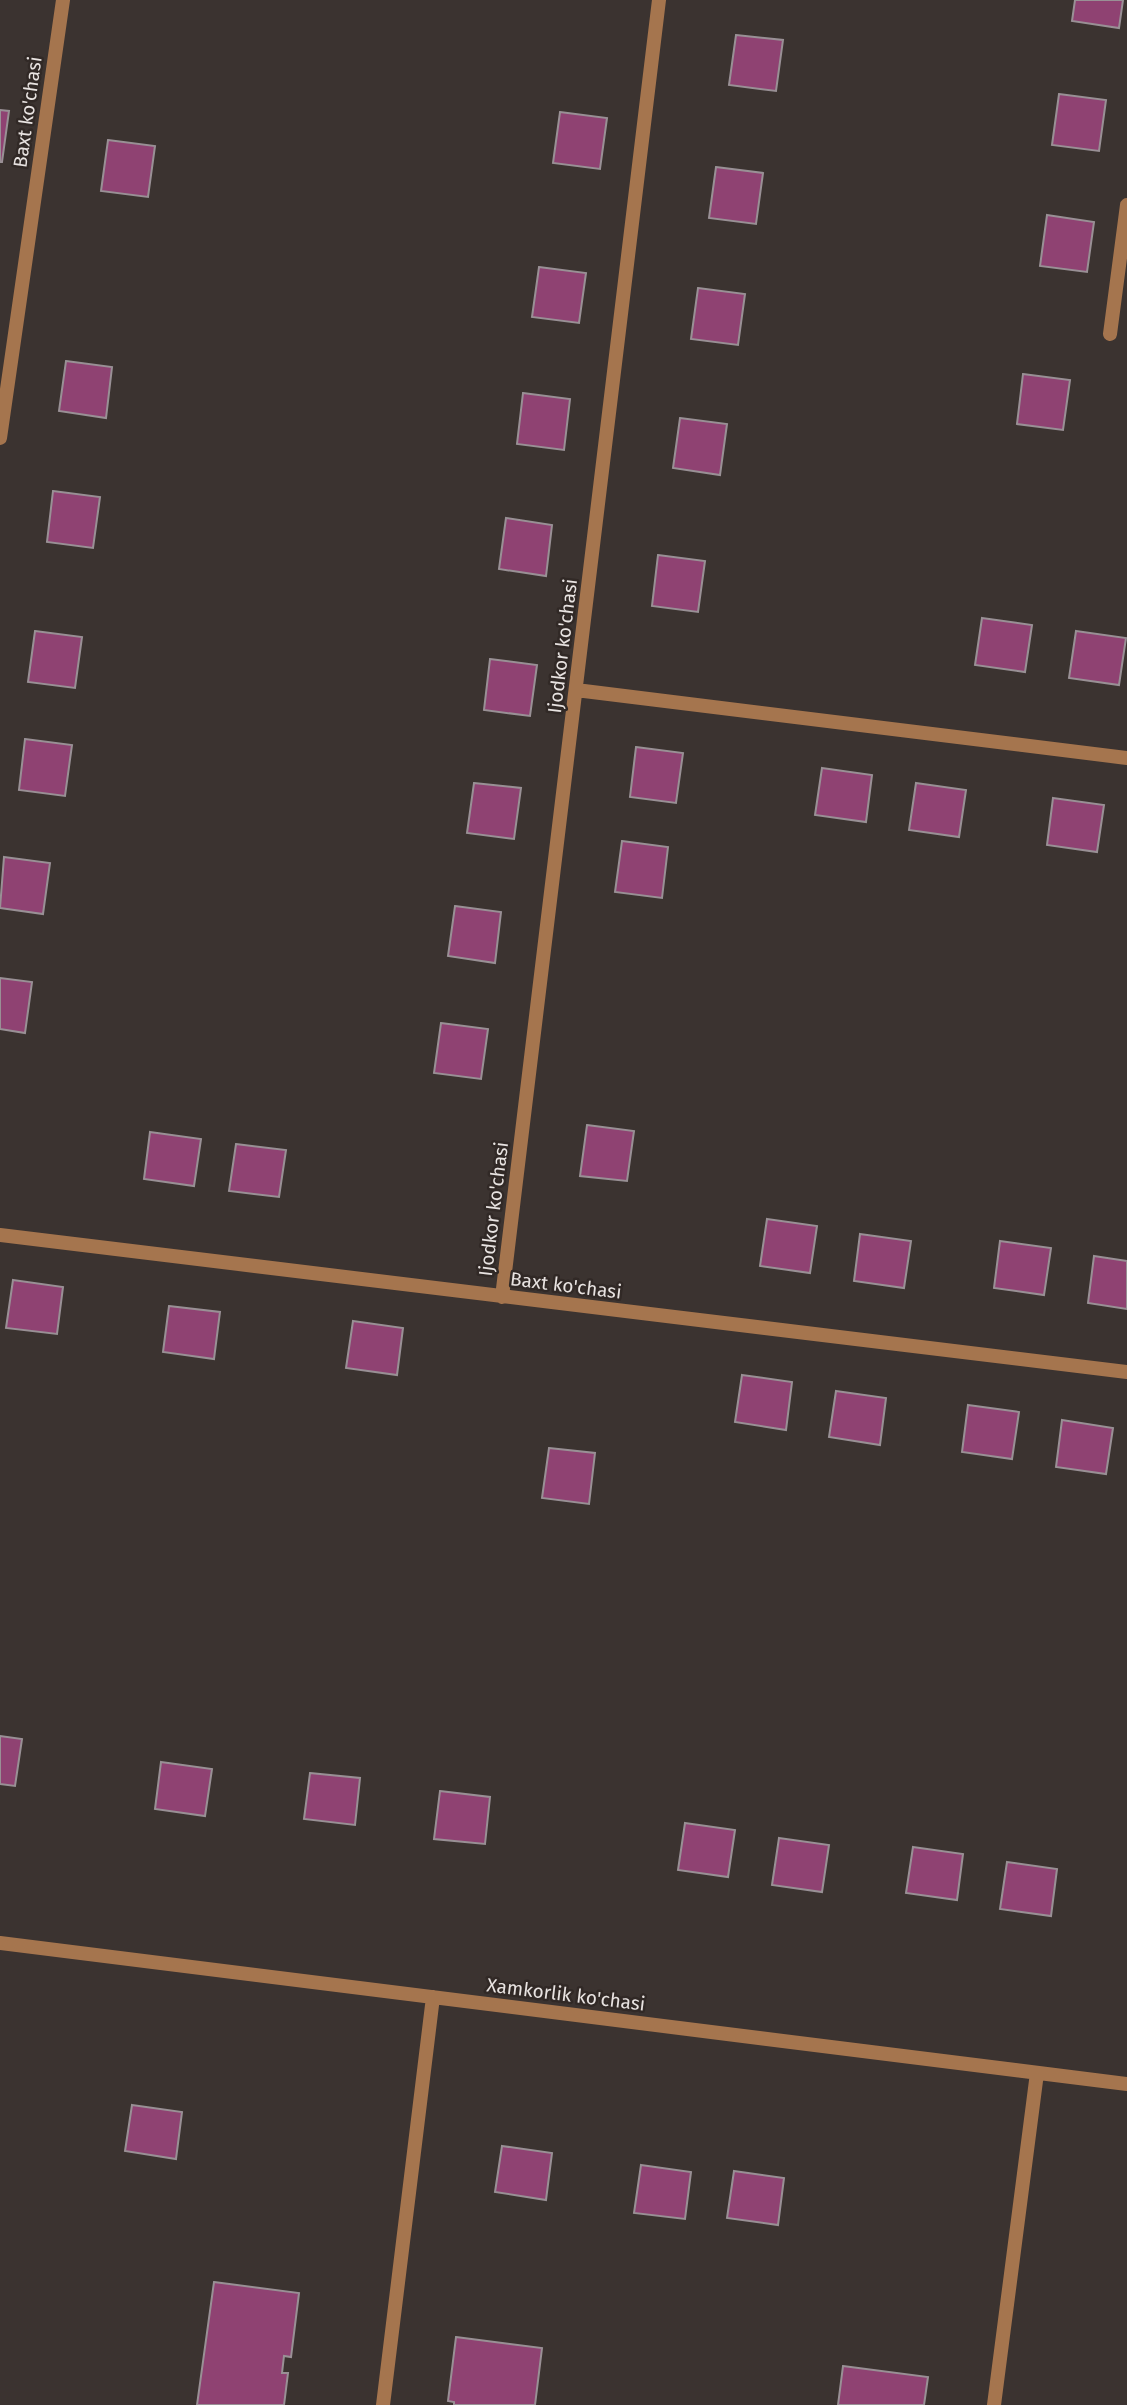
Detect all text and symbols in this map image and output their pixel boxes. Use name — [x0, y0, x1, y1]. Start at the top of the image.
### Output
street label: Baxt ko'chasi — [8, 55, 47, 169]
street label: Ijodkor ko'chasi — [543, 577, 582, 715]
street label: Ijodkor ko'chasi — [474, 1140, 513, 1278]
street label: Baxt ko'chasi — [509, 1267, 623, 1304]
street label: Xamkorlik ko'chasi — [485, 1973, 646, 2016]

